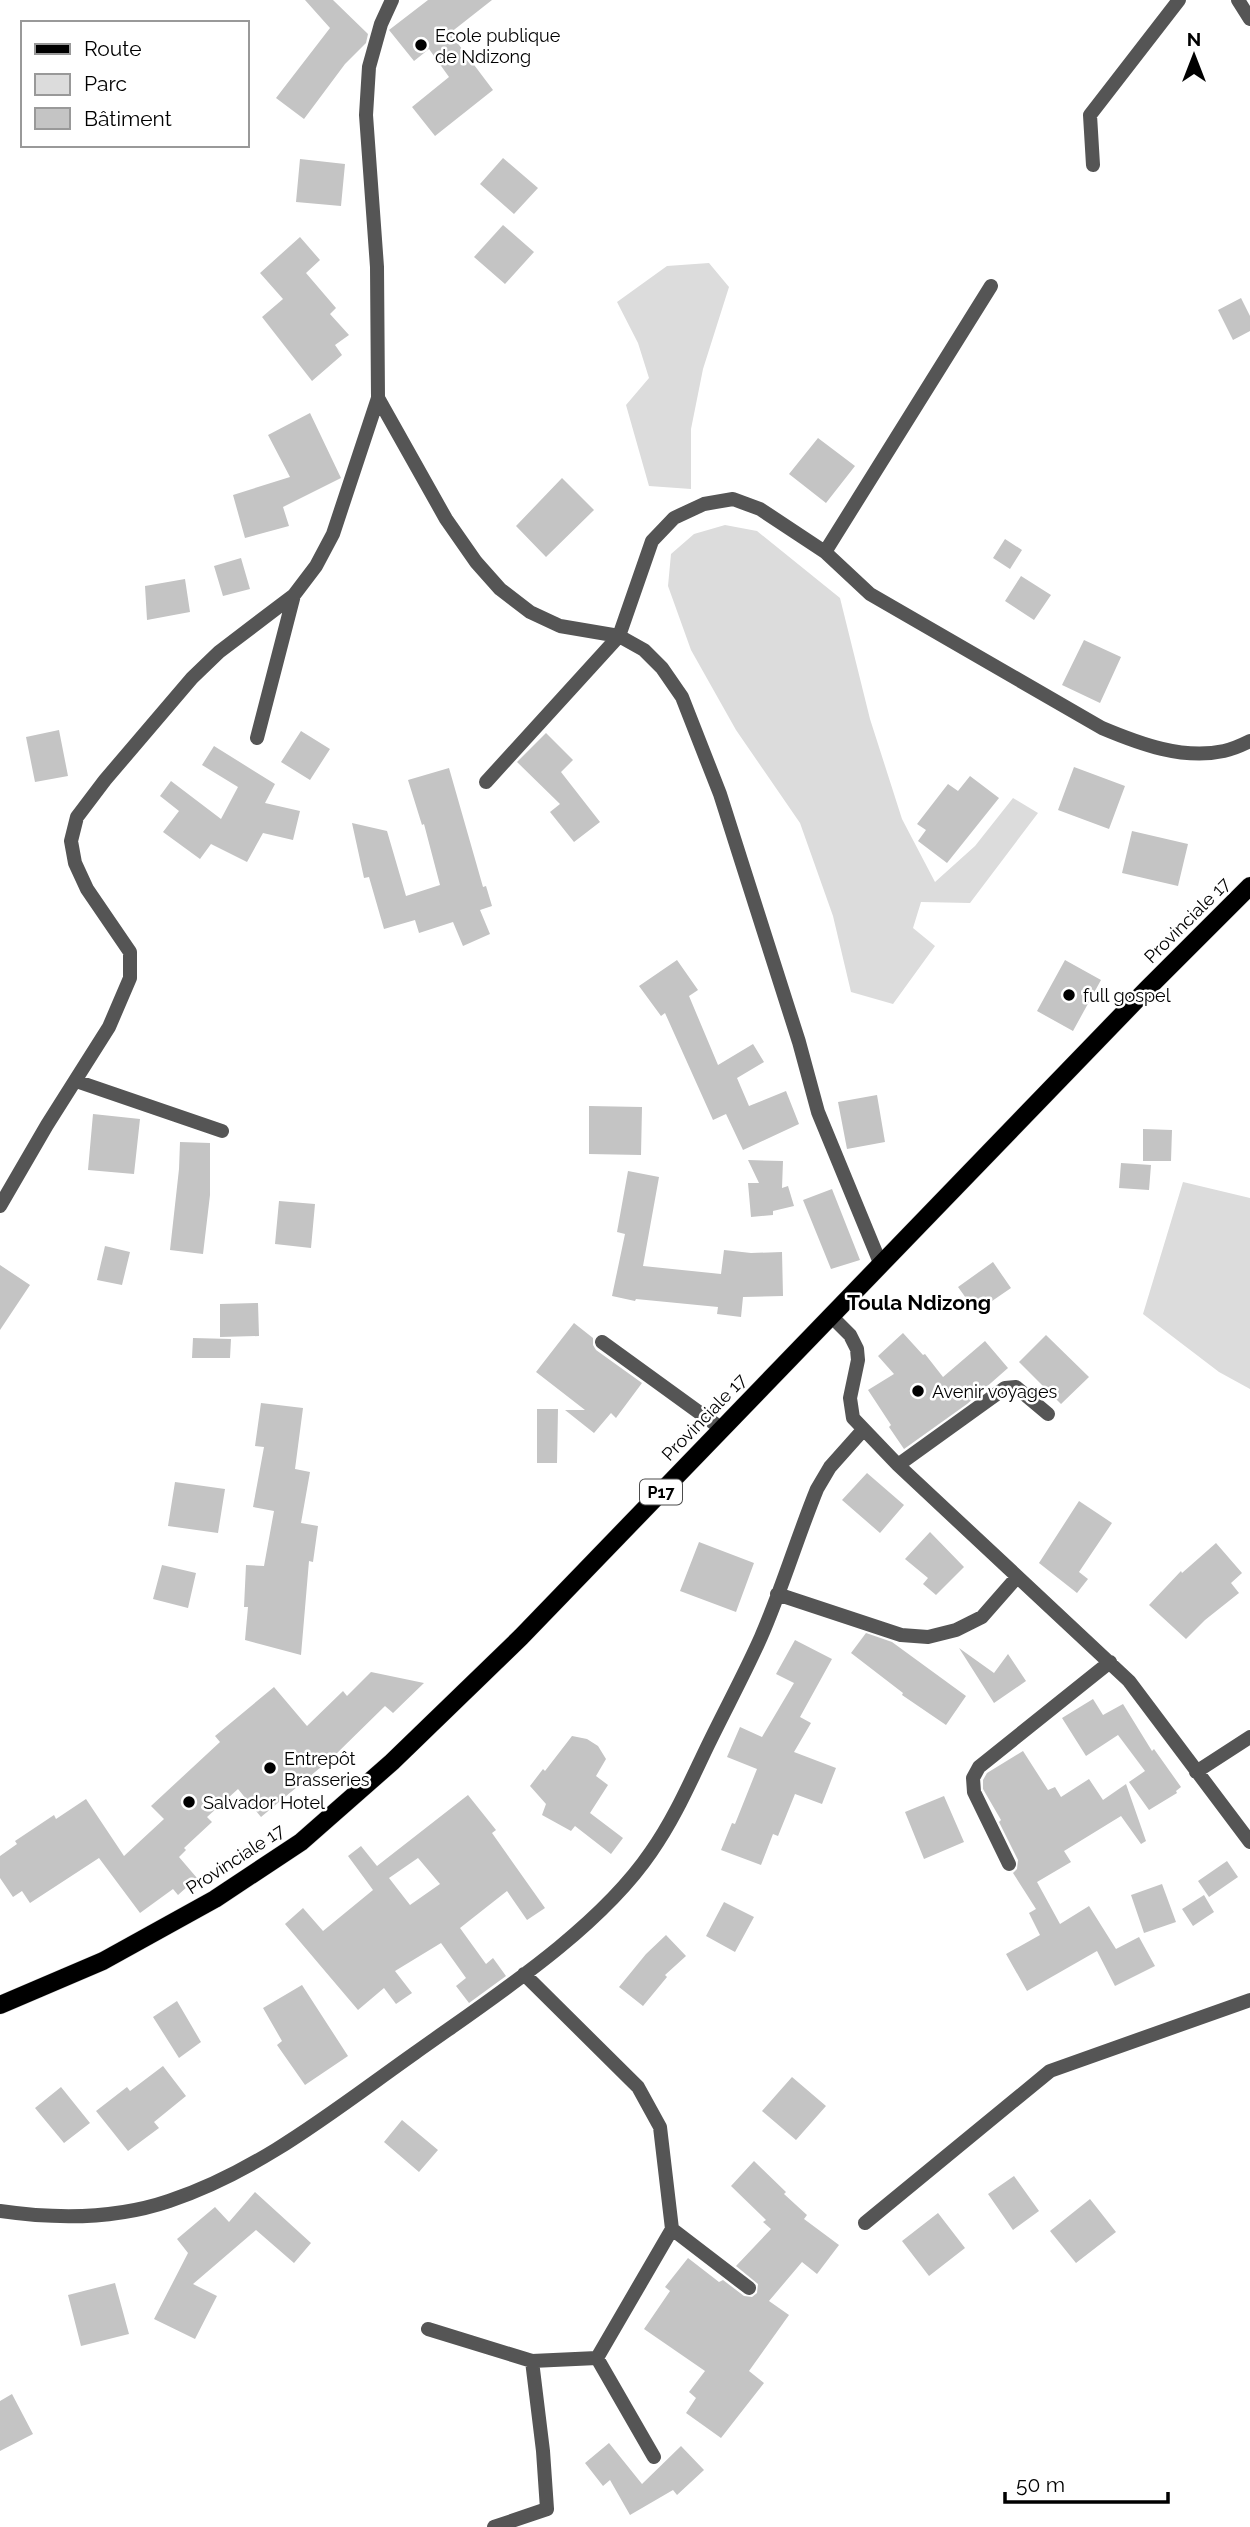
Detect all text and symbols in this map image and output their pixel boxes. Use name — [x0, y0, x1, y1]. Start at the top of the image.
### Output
legend — [21, 21, 248, 147]
north arrow — [1159, 21, 1229, 91]
place label: Ecole publique de Ndizong — [435, 25, 561, 67]
text: N — [1187, 28, 1201, 50]
text: Route — [84, 36, 142, 61]
marker: Ecole publique de Ndizong — [413, 37, 429, 53]
text: Parc — [84, 71, 127, 96]
text: Bâtiment — [84, 106, 172, 131]
street label: Provinciale 17 — [1140, 873, 1234, 967]
place label: full gospel — [1083, 985, 1171, 1006]
marker: full gospel — [1061, 987, 1077, 1003]
district label: Toula Ndizong — [847, 1290, 991, 1315]
street label: Provinciale 17 — [657, 1369, 751, 1465]
place label: Avenir voyages — [932, 1381, 1057, 1402]
marker: Avenir voyages — [910, 1383, 926, 1399]
road number: P17 — [640, 1480, 682, 1504]
place label: Entrepôt Brasseries — [284, 1748, 370, 1790]
marker: Entrepôt Brasseries — [262, 1760, 278, 1776]
place label: Salvador Hotel — [203, 1792, 325, 1813]
marker: Salvador Hotel — [181, 1794, 197, 1810]
street label: Provinciale 17 — [182, 1819, 288, 1898]
scale bar — [1005, 2460, 1168, 2504]
text: 50 m — [1016, 2472, 1065, 2497]

